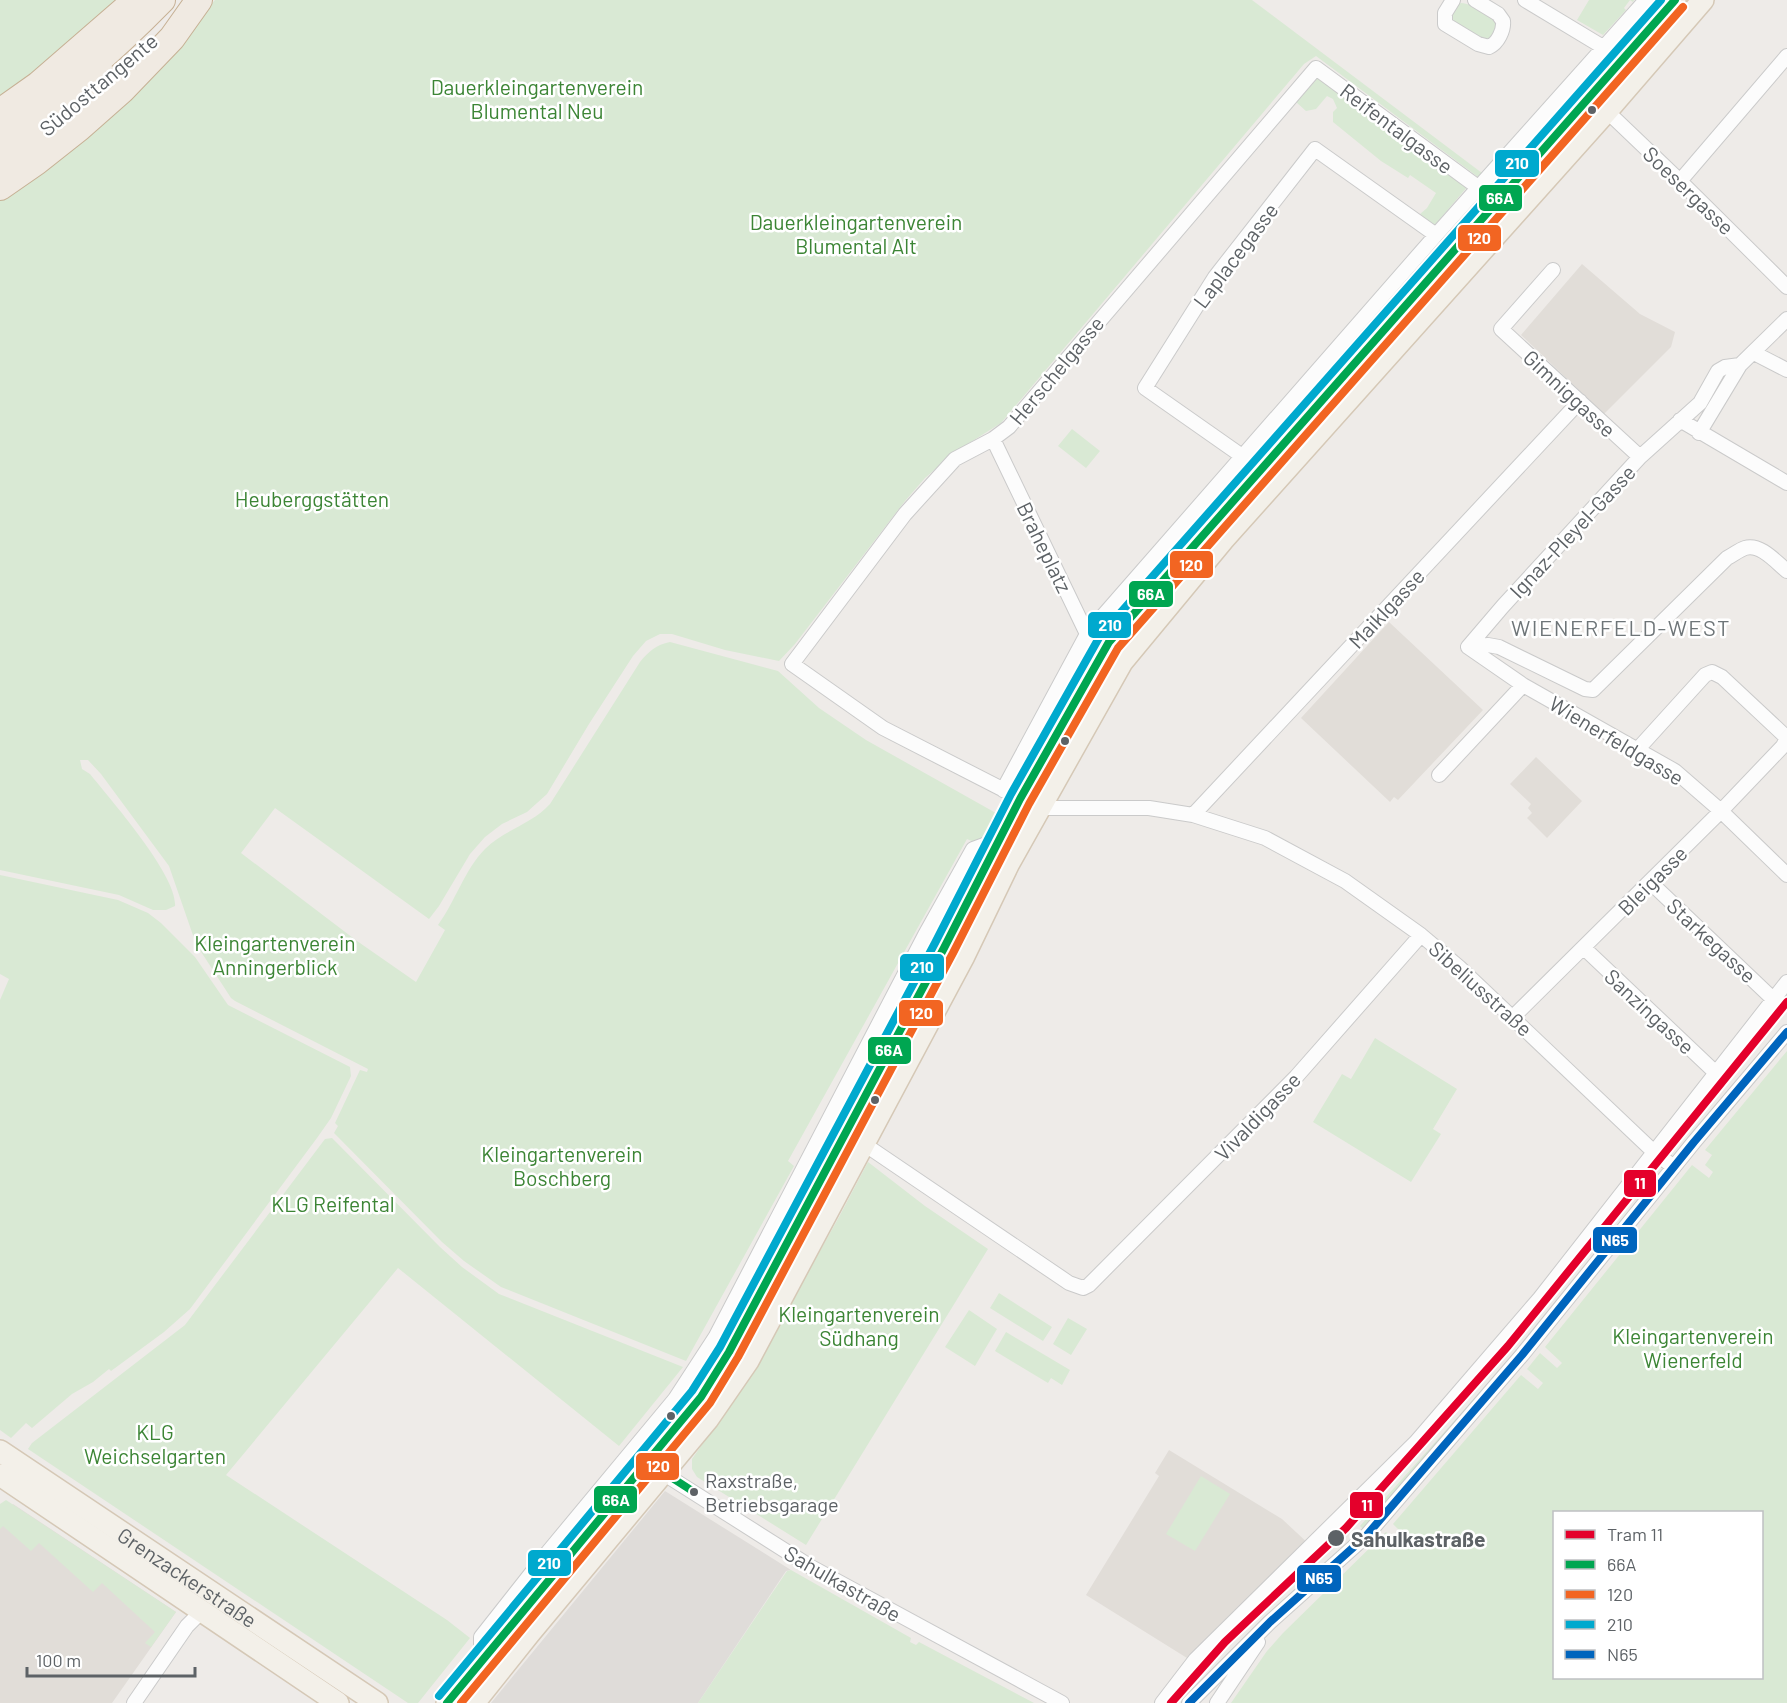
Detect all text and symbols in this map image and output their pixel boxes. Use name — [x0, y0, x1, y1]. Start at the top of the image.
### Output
street label: Südosttangente — [34, 27, 162, 141]
park label: Dauerkleingartenverein Blumental Neu — [431, 74, 643, 123]
street label: Reifentalgasse — [1336, 78, 1458, 178]
unlabelled marker — [1586, 104, 1598, 116]
street label: Soesergasse — [1638, 141, 1740, 239]
line badge: 210 — [1494, 149, 1540, 178]
text: 210 — [1505, 153, 1529, 172]
line badge: 66A — [1478, 184, 1523, 212]
text: 66A — [1486, 188, 1514, 207]
street label: Laplacegasse — [1187, 198, 1283, 312]
park label: Dauerkleingartenverein Blumental Alt — [750, 209, 962, 258]
line badge: 120 — [1457, 224, 1502, 252]
text: 120 — [1467, 228, 1491, 247]
street label: Herschelgasse — [1003, 311, 1109, 429]
street label: Gimniggasse — [1519, 344, 1621, 442]
street label: Ignaz-Pleyel-Gasse — [1504, 459, 1640, 603]
park label: Heuberggstätten — [235, 486, 389, 511]
street label: Braheplatz — [1012, 498, 1078, 596]
line badge: 120 — [1169, 550, 1214, 579]
text: 120 — [1179, 555, 1203, 574]
street label: Maiklgasse — [1343, 563, 1429, 653]
line badge: 66A — [1128, 580, 1174, 608]
text: 66A — [1137, 584, 1165, 603]
line badge: 210 — [1087, 611, 1132, 639]
district label: WIENERFELD-WEST — [1511, 614, 1731, 640]
text: 210 — [1098, 615, 1122, 634]
street label: Wienerfeldgasse — [1545, 690, 1689, 790]
unlabelled marker — [1059, 735, 1071, 747]
street label: Bleigasse — [1612, 840, 1692, 920]
street label: Starkegasse — [1662, 892, 1762, 988]
park label: Kleingartenverein Anningerblick — [194, 930, 356, 979]
street label: Sibeliusstraße — [1424, 935, 1538, 1041]
line badge: 210 — [899, 953, 945, 982]
text: 210 — [910, 957, 934, 976]
street label: Sanzingasse — [1600, 963, 1700, 1059]
line badge: 120 — [898, 999, 944, 1027]
text: 120 — [909, 1003, 933, 1022]
line badge: 66A — [867, 1036, 912, 1065]
text: 66A — [875, 1040, 903, 1059]
street label: Vivaldigasse — [1209, 1067, 1305, 1165]
unlabelled marker — [869, 1094, 881, 1106]
park label: Kleingartenverein Boschberg — [481, 1141, 643, 1190]
line badge: 11 — [1623, 1169, 1657, 1198]
text: 11 — [1634, 1173, 1646, 1192]
park label: KLG Reifental — [271, 1191, 395, 1216]
line badge: N65 — [1592, 1226, 1638, 1254]
text: N65 — [1601, 1230, 1629, 1249]
park label: Kleingartenverein Südhang — [778, 1301, 940, 1350]
park label: Kleingartenverein Wienerfeld — [1612, 1323, 1774, 1372]
unlabelled marker — [665, 1410, 677, 1422]
park label: KLG Weichselgarten — [84, 1419, 226, 1468]
line badge: 120 — [635, 1452, 680, 1481]
text: 120 — [646, 1456, 670, 1475]
place label: Raxstraße, Betriebsgarage — [705, 1468, 839, 1516]
line badge: 66A — [593, 1485, 638, 1514]
marker: Raxstraße, Betriebsgarage — [688, 1486, 700, 1498]
text: 66A — [602, 1490, 630, 1509]
line badge: 11 — [1349, 1491, 1384, 1519]
text: 11 — [1361, 1495, 1373, 1514]
legend — [1553, 1511, 1763, 1679]
street label: Grenzackerstraße — [114, 1521, 262, 1632]
text: Tram 11 — [1607, 1523, 1663, 1545]
place label: Sahulkastraße — [1351, 1526, 1485, 1551]
marker: Sahulkastraße — [1326, 1528, 1346, 1548]
street label: Sahulkastraße — [780, 1540, 906, 1626]
line badge: 210 — [527, 1549, 572, 1577]
text: 210 — [537, 1553, 561, 1572]
text: 66A — [1607, 1553, 1637, 1575]
line badge: N65 — [1296, 1564, 1342, 1593]
text: N65 — [1305, 1568, 1333, 1587]
text: 120 — [1607, 1583, 1633, 1605]
text: 210 — [1607, 1613, 1633, 1635]
scale bar — [27, 1640, 195, 1678]
text: N65 — [1607, 1643, 1638, 1665]
text: 100 m — [36, 1649, 81, 1671]

